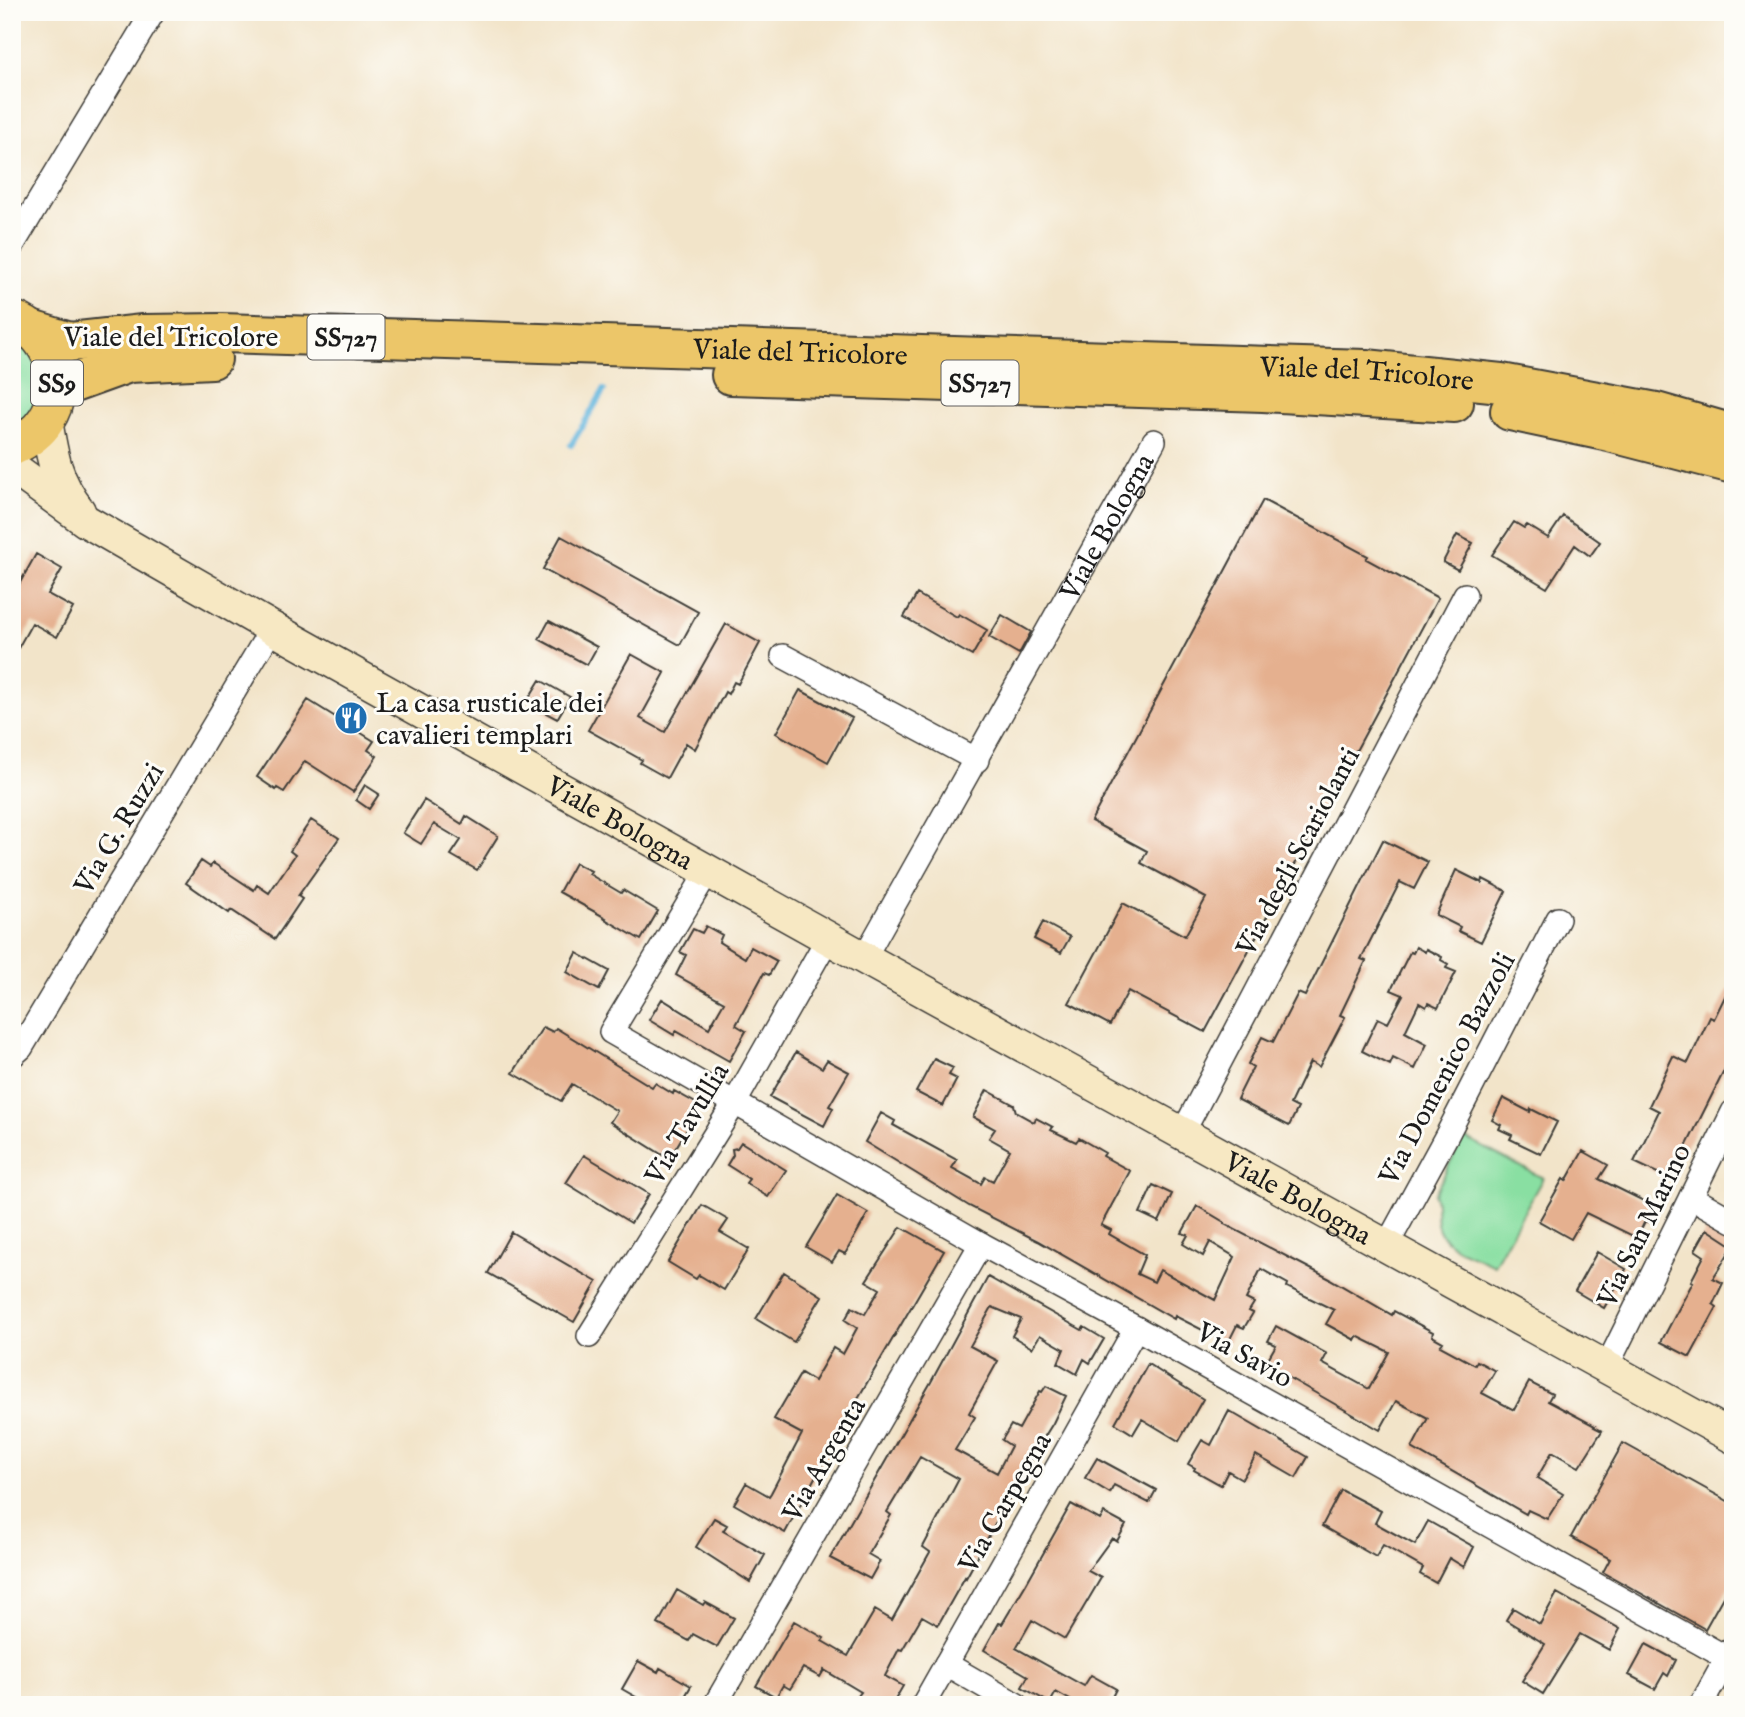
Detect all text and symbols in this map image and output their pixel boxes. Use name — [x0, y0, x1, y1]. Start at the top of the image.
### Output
road number: SS727 — [308, 314, 384, 360]
street label: Viale del Tricolore — [63, 321, 278, 356]
street label: Viale del Tricolore — [692, 333, 908, 375]
street label: Viale del Tricolore — [1258, 351, 1476, 400]
road number: SS9 — [31, 360, 83, 406]
road number: SS727 — [942, 360, 1018, 406]
street label: Viale Bologna — [1053, 447, 1164, 608]
place label: La casa rusticale dei cavalieri templari — [376, 687, 604, 754]
restaurant icon: La casa rusticale dei cavalieri templari — [332, 699, 370, 737]
street label: Via degli Scariolanti — [1229, 742, 1369, 963]
street label: Via G. Ruzzi — [67, 757, 173, 902]
street label: Viale Bologna — [539, 769, 700, 880]
street label: Via Domenico Bazzoli — [1372, 947, 1524, 1192]
street label: Via Tavullia — [638, 1056, 739, 1192]
street label: Via San Marino — [1590, 1139, 1700, 1315]
street label: Viale Bologna — [1217, 1145, 1378, 1255]
street label: Via Savio — [1189, 1315, 1298, 1397]
street label: Via Argenta — [775, 1391, 875, 1530]
street label: Via Carpegna — [951, 1426, 1061, 1581]

